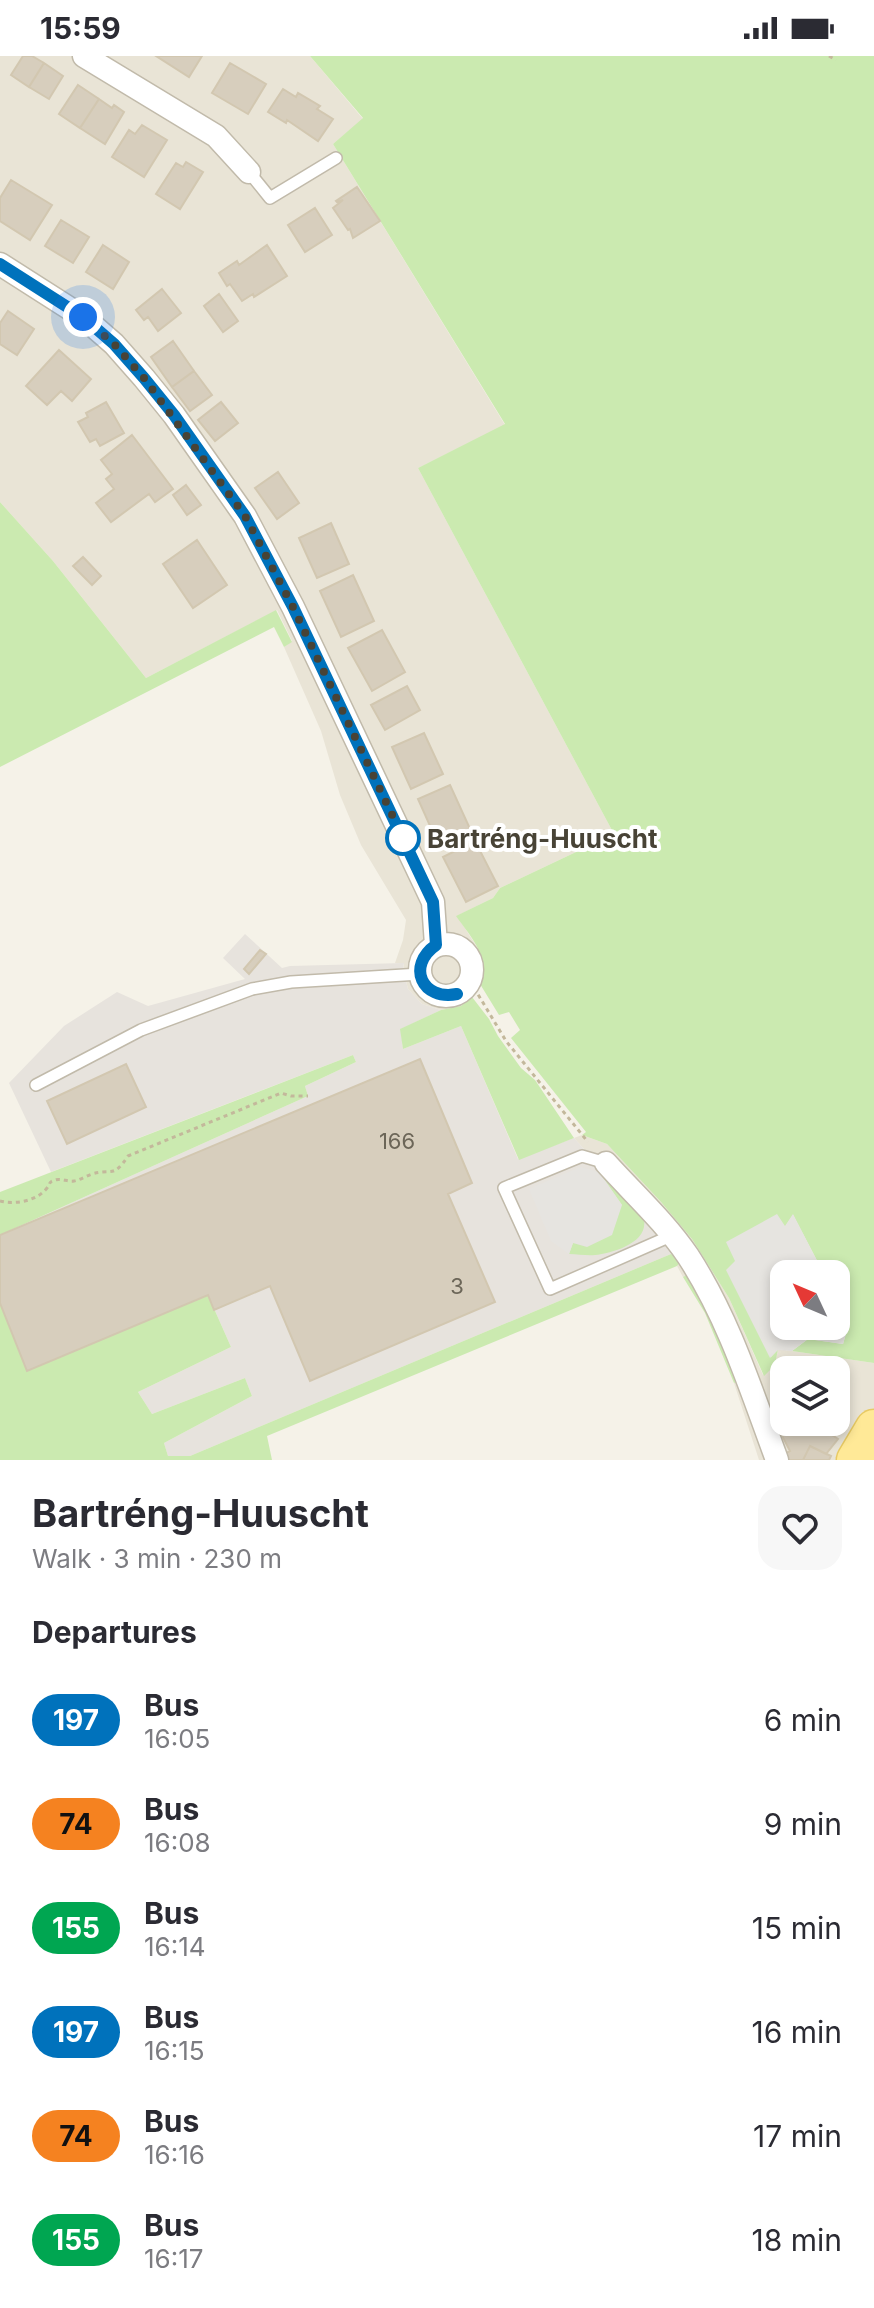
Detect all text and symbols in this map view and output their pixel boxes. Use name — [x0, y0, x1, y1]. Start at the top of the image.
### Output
text: 15:59 — [40, 10, 121, 46]
your location — [63, 297, 103, 337]
marker: Bartréng-Huuscht — [386, 821, 420, 855]
place label: Bartréng-Huuscht — [427, 823, 658, 854]
house number: 166 — [379, 1128, 415, 1154]
north arrow — [770, 1260, 850, 1340]
map controls — [770, 1260, 850, 1436]
house number: 3 — [450, 1273, 464, 1299]
button: layers — [770, 1356, 850, 1436]
button: heart — [758, 1486, 842, 1570]
text: Bartréng-Huuscht — [32, 1490, 369, 1536]
text: Walk · 3 min · 230 m — [32, 1543, 282, 1574]
text: Departures — [32, 1614, 197, 1650]
text: Bus — [144, 1687, 199, 1723]
text: 6 min — [764, 1702, 842, 1738]
text: 197 — [53, 1703, 99, 1737]
text: 16:05 — [144, 1723, 210, 1754]
text: Bus — [144, 1791, 199, 1827]
text: 9 min — [764, 1806, 842, 1842]
text: 74 — [59, 1807, 93, 1841]
text: 16:08 — [144, 1827, 211, 1858]
text: Bus — [144, 1895, 199, 1931]
text: 15 min — [752, 1910, 842, 1946]
text: 155 — [52, 1911, 100, 1945]
text: 16:14 — [144, 1931, 206, 1962]
text: Bus — [144, 1999, 199, 2035]
text: 16 min — [751, 2014, 842, 2050]
text: 197 — [53, 2015, 99, 2049]
text: 16:15 — [144, 2035, 205, 2066]
text: Bus — [144, 2103, 199, 2139]
text: 17 min — [753, 2118, 842, 2154]
text: 74 — [59, 2119, 93, 2153]
text: 16:16 — [144, 2139, 205, 2170]
text: Bus — [144, 2207, 199, 2243]
text: 18 min — [752, 2222, 842, 2258]
text: 155 — [52, 2223, 100, 2257]
text: 16:17 — [144, 2243, 203, 2274]

